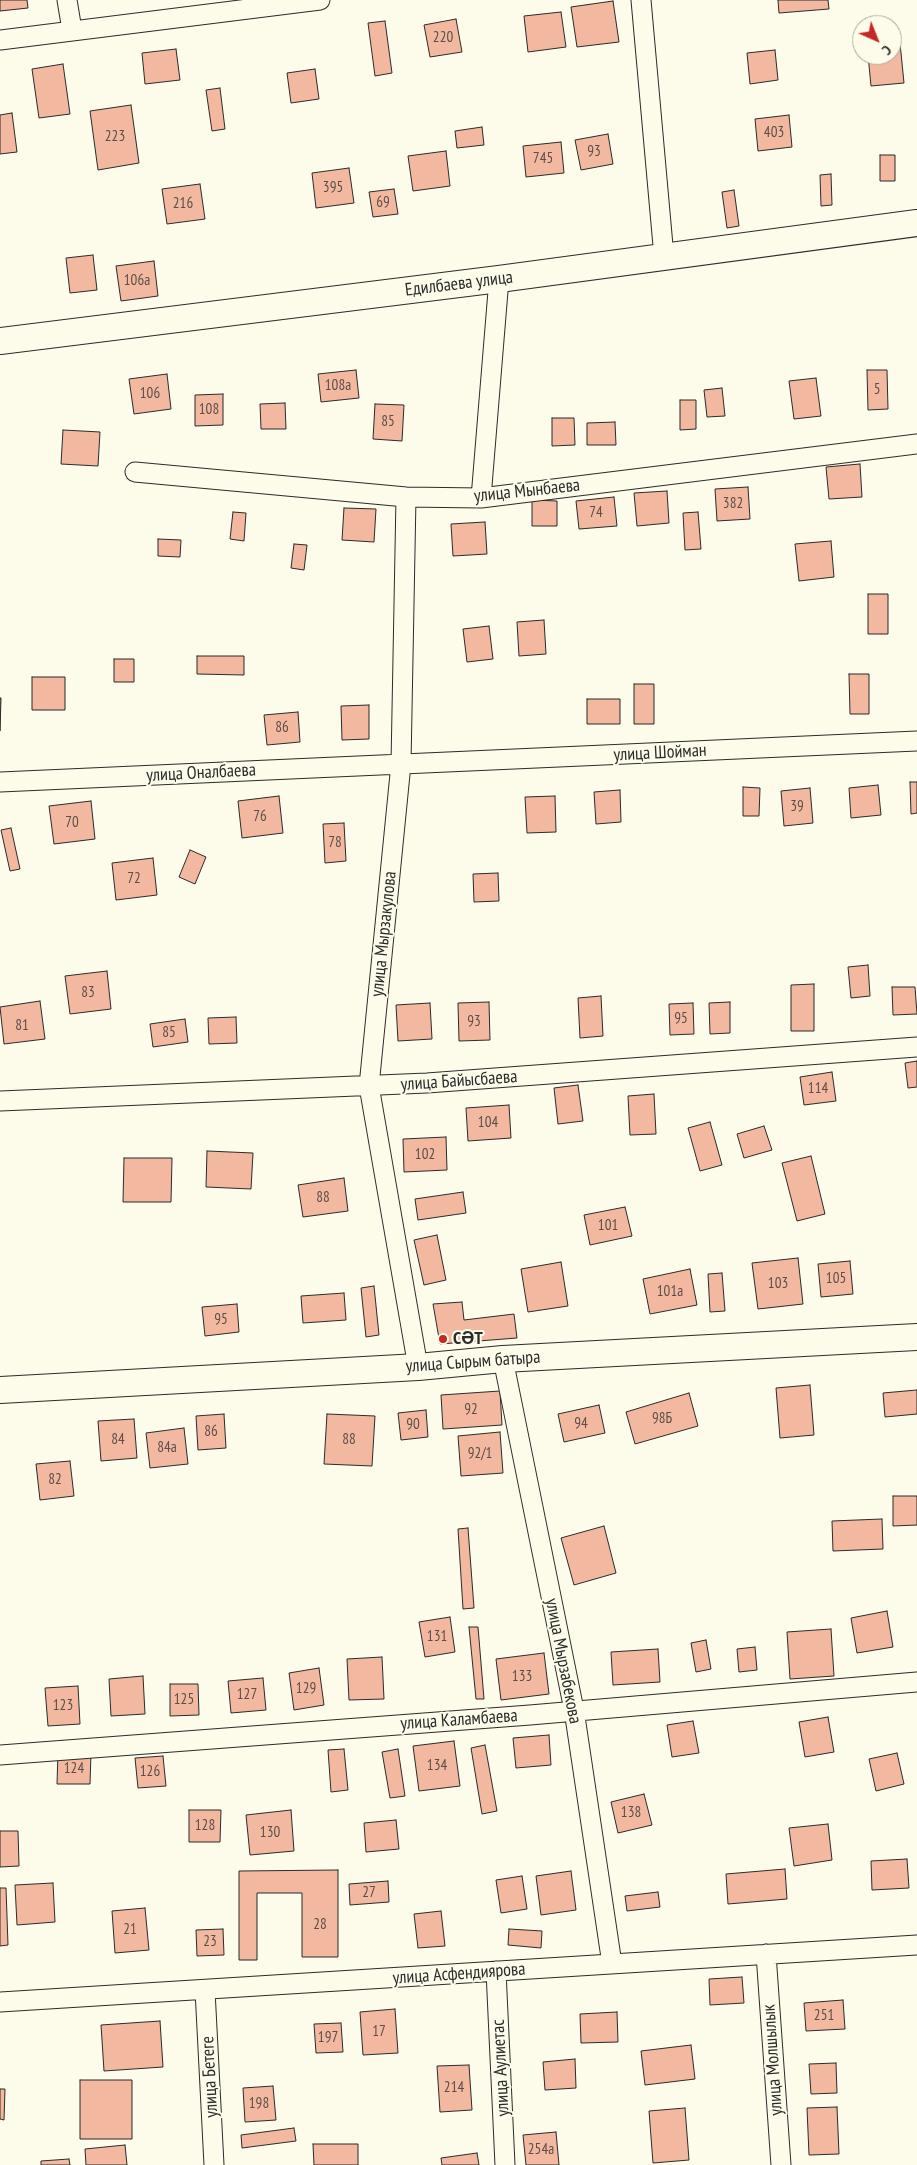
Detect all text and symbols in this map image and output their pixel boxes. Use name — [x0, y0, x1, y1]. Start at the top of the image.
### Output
north arrow — [852, 15, 902, 65]
house number: 220 — [433, 29, 453, 47]
text: С — [878, 41, 895, 59]
house number: 403 — [764, 124, 784, 142]
house number: 223 — [105, 128, 125, 146]
house number: 93 — [587, 143, 601, 161]
house number: 745 — [533, 150, 553, 168]
house number: 395 — [323, 179, 343, 197]
house number: 69 — [376, 194, 390, 212]
house number: 216 — [173, 195, 193, 213]
street label: Едилбаева улица — [404, 267, 514, 301]
house number: 106а — [124, 272, 150, 290]
house number: 108а — [325, 377, 351, 395]
house number: 5 — [874, 381, 880, 399]
house number: 106 — [140, 385, 160, 403]
house number: 108 — [199, 401, 219, 419]
house number: 85 — [381, 413, 395, 431]
street label: улица Мынбаева — [473, 475, 581, 507]
house number: 382 — [723, 495, 743, 513]
house number: 74 — [589, 504, 603, 522]
house number: 86 — [275, 719, 289, 737]
street label: улица Шойман — [613, 740, 707, 766]
street label: улица Оналбаева — [146, 759, 256, 787]
house number: 39 — [790, 798, 804, 816]
house number: 76 — [253, 808, 267, 826]
house number: 70 — [65, 814, 79, 832]
house number: 78 — [328, 834, 342, 852]
house number: 72 — [127, 870, 141, 888]
street label: улица Мырзакулова — [367, 870, 401, 998]
house number: 83 — [81, 984, 95, 1002]
house number: 95 — [674, 1010, 688, 1028]
house number: 93 — [467, 1013, 481, 1031]
house number: 81 — [15, 1017, 29, 1035]
house number: 85 — [162, 1024, 176, 1042]
street label: улица Байысбаева — [400, 1066, 518, 1096]
house number: 114 — [808, 1080, 828, 1098]
house number: 104 — [478, 1114, 498, 1132]
house number: 102 — [415, 1146, 435, 1164]
house number: 88 — [316, 1189, 330, 1207]
house number: 101 — [598, 1217, 618, 1235]
house number: 105 — [826, 1270, 846, 1288]
house number: 103 — [768, 1275, 788, 1293]
house number: 101а — [657, 1283, 683, 1301]
house number: 95 — [214, 1311, 228, 1329]
place label: СƏТ — [453, 1328, 483, 1350]
marker: СƏТ — [437, 1333, 449, 1345]
street label: улица Сырым батыра — [405, 1347, 541, 1377]
house number: 92 — [464, 1401, 478, 1419]
house number: 98Б — [652, 1410, 672, 1428]
house number: 94 — [574, 1415, 588, 1433]
house number: 90 — [406, 1416, 420, 1434]
house number: 86 — [204, 1423, 218, 1441]
house number: 84 — [111, 1431, 125, 1449]
house number: 88 — [342, 1431, 356, 1449]
house number: 84а — [157, 1439, 177, 1457]
house number: 92/1 — [468, 1445, 492, 1463]
house number: 82 — [48, 1471, 62, 1489]
street label: улица Мырзабекова — [540, 1596, 586, 1726]
house number: 131 — [427, 1628, 447, 1646]
house number: 133 — [512, 1668, 532, 1686]
house number: 129 — [296, 1680, 316, 1698]
house number: 127 — [237, 1686, 257, 1704]
house number: 125 — [174, 1691, 194, 1709]
house number: 123 — [53, 1697, 73, 1715]
street label: улица Каламбаева — [400, 1705, 518, 1735]
house number: 134 — [427, 1757, 447, 1775]
house number: 124 — [64, 1760, 84, 1778]
house number: 126 — [140, 1763, 160, 1781]
house number: 138 — [621, 1804, 641, 1822]
house number: 128 — [195, 1817, 215, 1835]
house number: 130 — [260, 1824, 280, 1842]
house number: 27 — [362, 1884, 376, 1902]
house number: 28 — [313, 1916, 327, 1934]
house number: 21 — [123, 1921, 137, 1939]
house number: 23 — [203, 1933, 217, 1951]
street label: улица Асфендиярова — [392, 1959, 526, 1989]
street label: улица Молшылык — [758, 2004, 788, 2116]
house number: 251 — [814, 2007, 834, 2025]
street label: улица Аулиетас — [488, 2019, 514, 2117]
house number: 17 — [372, 2023, 386, 2041]
house number: 197 — [318, 2029, 338, 2047]
street label: улица Бетеге — [197, 2036, 223, 2118]
house number: 214 — [444, 2079, 464, 2097]
house number: 198 — [249, 2095, 269, 2113]
house number: 254а — [528, 2141, 554, 2159]

